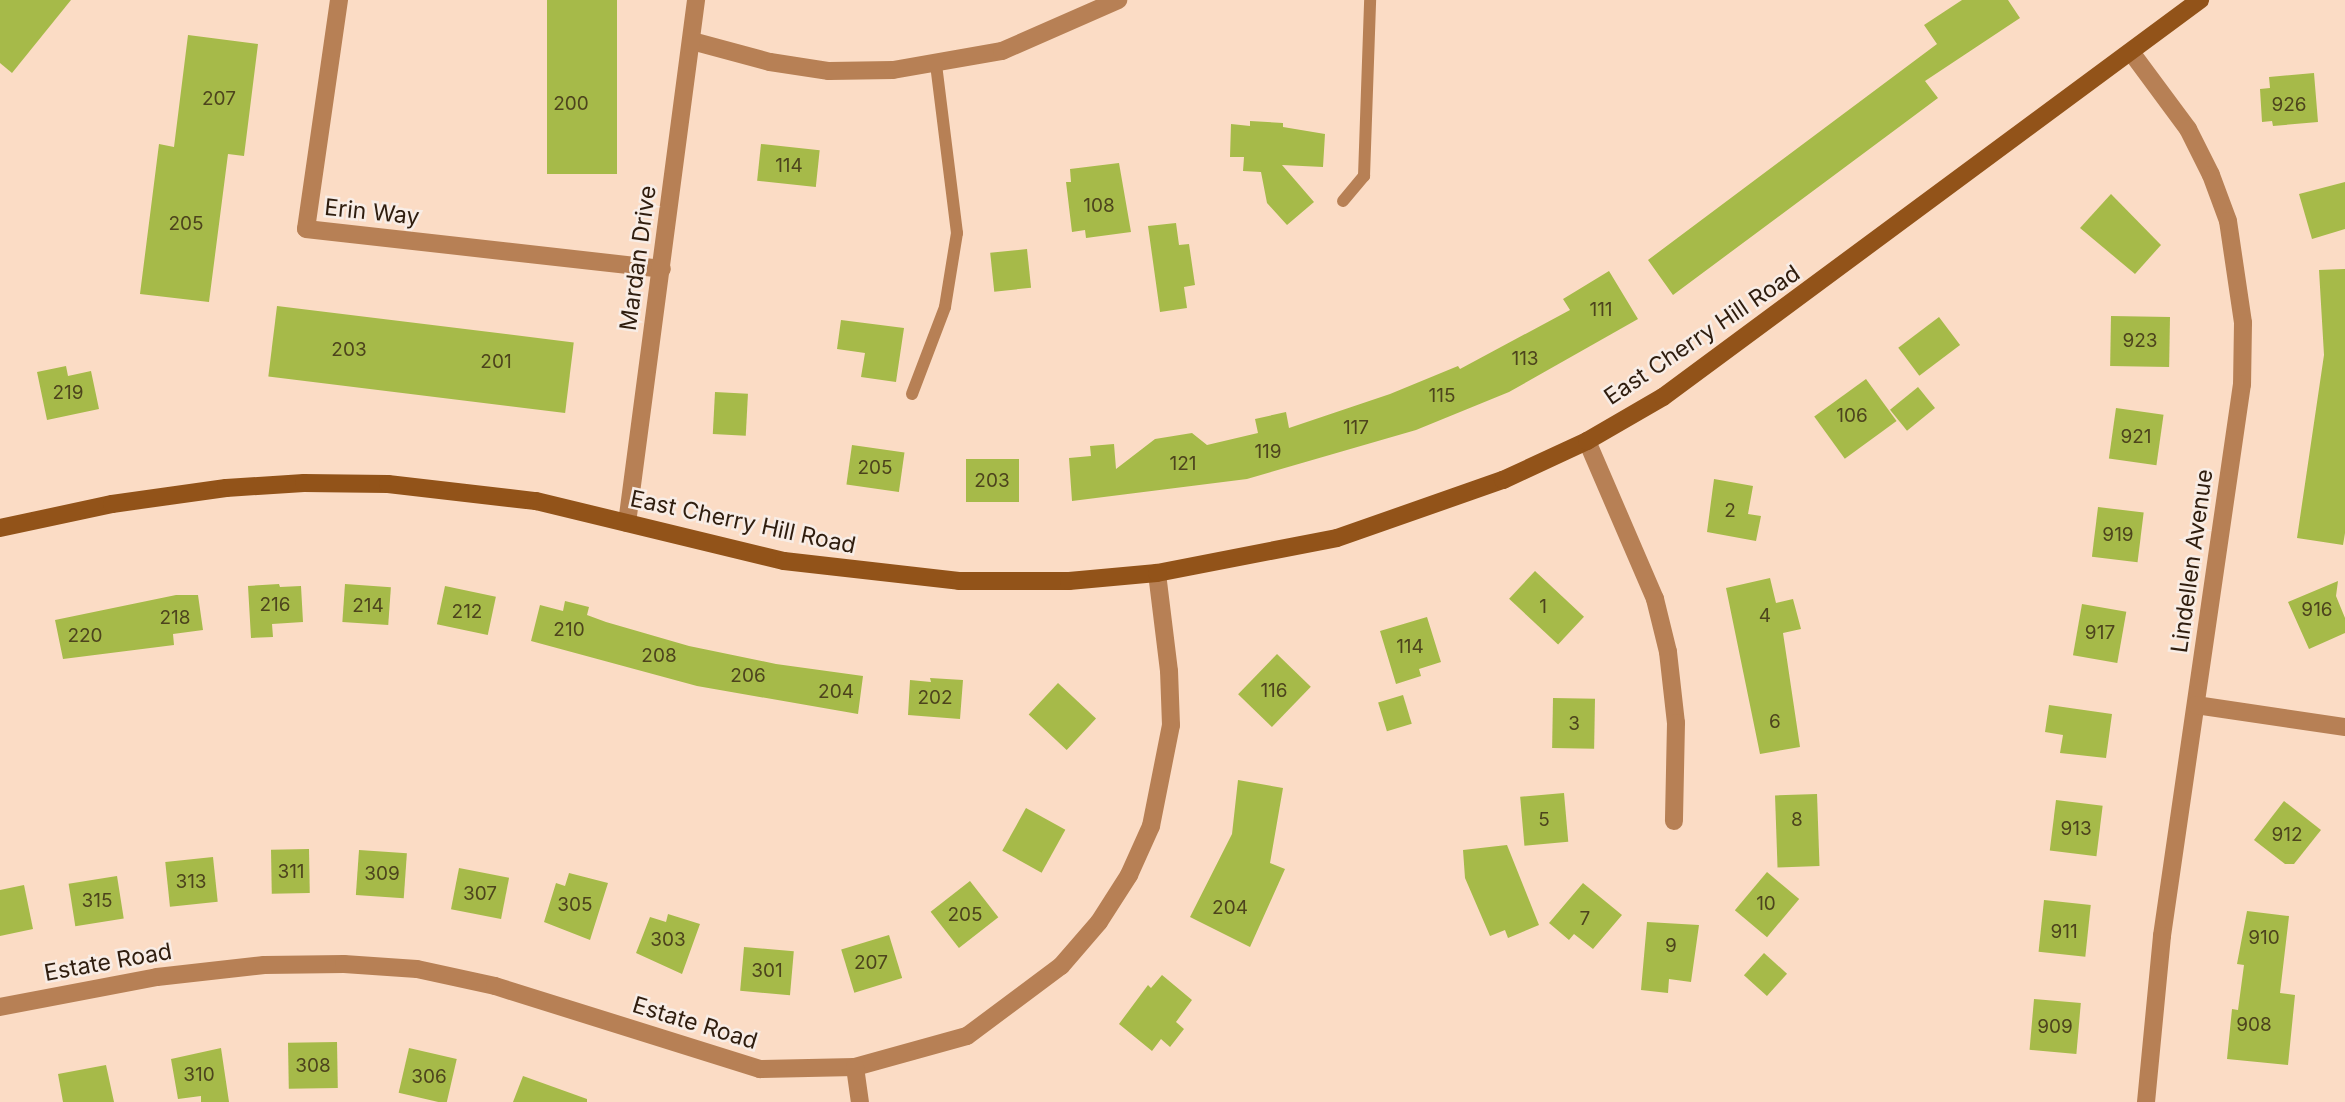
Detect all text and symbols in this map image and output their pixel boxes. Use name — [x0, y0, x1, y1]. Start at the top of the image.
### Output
house number: 207 — [202, 88, 236, 110]
house number: 200 — [553, 93, 589, 115]
house number: 926 — [2271, 94, 2307, 116]
house number: 114 — [775, 155, 803, 177]
street label: Mardan Drive — [614, 184, 662, 332]
street label: Erin Way — [323, 193, 421, 231]
house number: 108 — [1083, 195, 1115, 217]
house number: 205 — [168, 213, 204, 235]
street label: East Cherry Hill Road — [1599, 259, 1805, 411]
house number: 111 — [1589, 299, 1613, 321]
house number: 923 — [2122, 330, 2158, 352]
house number: 203 — [331, 339, 367, 361]
house number: 113 — [1511, 348, 1539, 370]
house number: 201 — [480, 351, 512, 373]
house number: 219 — [52, 382, 84, 404]
house number: 115 — [1428, 385, 1456, 407]
house number: 106 — [1836, 405, 1868, 427]
house number: 117 — [1343, 417, 1369, 439]
house number: 921 — [2120, 426, 2152, 448]
house number: 119 — [1254, 441, 1282, 463]
house number: 121 — [1169, 453, 1197, 475]
house number: 205 — [857, 457, 893, 479]
street label: Lindellen Avenue — [2165, 467, 2219, 655]
house number: 203 — [974, 470, 1010, 492]
street label: East Cherry Hill Road — [628, 485, 858, 559]
house number: 2 — [1724, 500, 1736, 522]
house number: 919 — [2102, 524, 2134, 546]
house number: 216 — [259, 594, 291, 616]
house number: 214 — [352, 595, 384, 617]
house number: 1 — [1539, 596, 1547, 618]
house number: 916 — [2301, 599, 2333, 621]
house number: 212 — [452, 601, 482, 623]
house number: 4 — [1759, 605, 1771, 627]
house number: 218 — [159, 607, 191, 629]
house number: 210 — [553, 619, 585, 641]
house number: 917 — [2085, 622, 2115, 644]
house number: 220 — [67, 625, 103, 647]
house number: 114 — [1396, 636, 1424, 658]
house number: 208 — [641, 645, 677, 667]
house number: 206 — [730, 665, 766, 687]
house number: 116 — [1260, 680, 1288, 702]
house number: 204 — [818, 681, 854, 703]
house number: 202 — [917, 687, 953, 709]
house number: 6 — [1769, 711, 1781, 733]
house number: 3 — [1568, 713, 1580, 735]
house number: 5 — [1538, 809, 1550, 831]
house number: 8 — [1791, 809, 1803, 831]
house number: 913 — [2060, 818, 2092, 840]
house number: 912 — [2271, 824, 2303, 846]
house number: 311 — [277, 861, 305, 883]
house number: 309 — [364, 863, 400, 885]
house number: 313 — [175, 871, 207, 893]
house number: 307 — [463, 883, 497, 905]
house number: 315 — [81, 890, 113, 912]
house number: 10 — [1756, 893, 1776, 915]
house number: 305 — [557, 894, 593, 916]
house number: 204 — [1212, 897, 1248, 919]
house number: 205 — [947, 904, 983, 926]
house number: 7 — [1580, 908, 1590, 930]
house number: 911 — [2050, 921, 2078, 943]
house number: 910 — [2248, 927, 2280, 949]
house number: 303 — [650, 929, 686, 951]
house number: 9 — [1665, 935, 1677, 957]
street label: Estate Road — [42, 937, 174, 987]
house number: 207 — [854, 952, 888, 974]
house number: 301 — [751, 960, 783, 982]
street label: Estate Road — [629, 991, 761, 1055]
house number: 908 — [2236, 1014, 2272, 1036]
house number: 909 — [2037, 1016, 2073, 1038]
house number: 308 — [295, 1055, 331, 1077]
house number: 310 — [183, 1064, 215, 1086]
house number: 306 — [411, 1066, 447, 1088]

